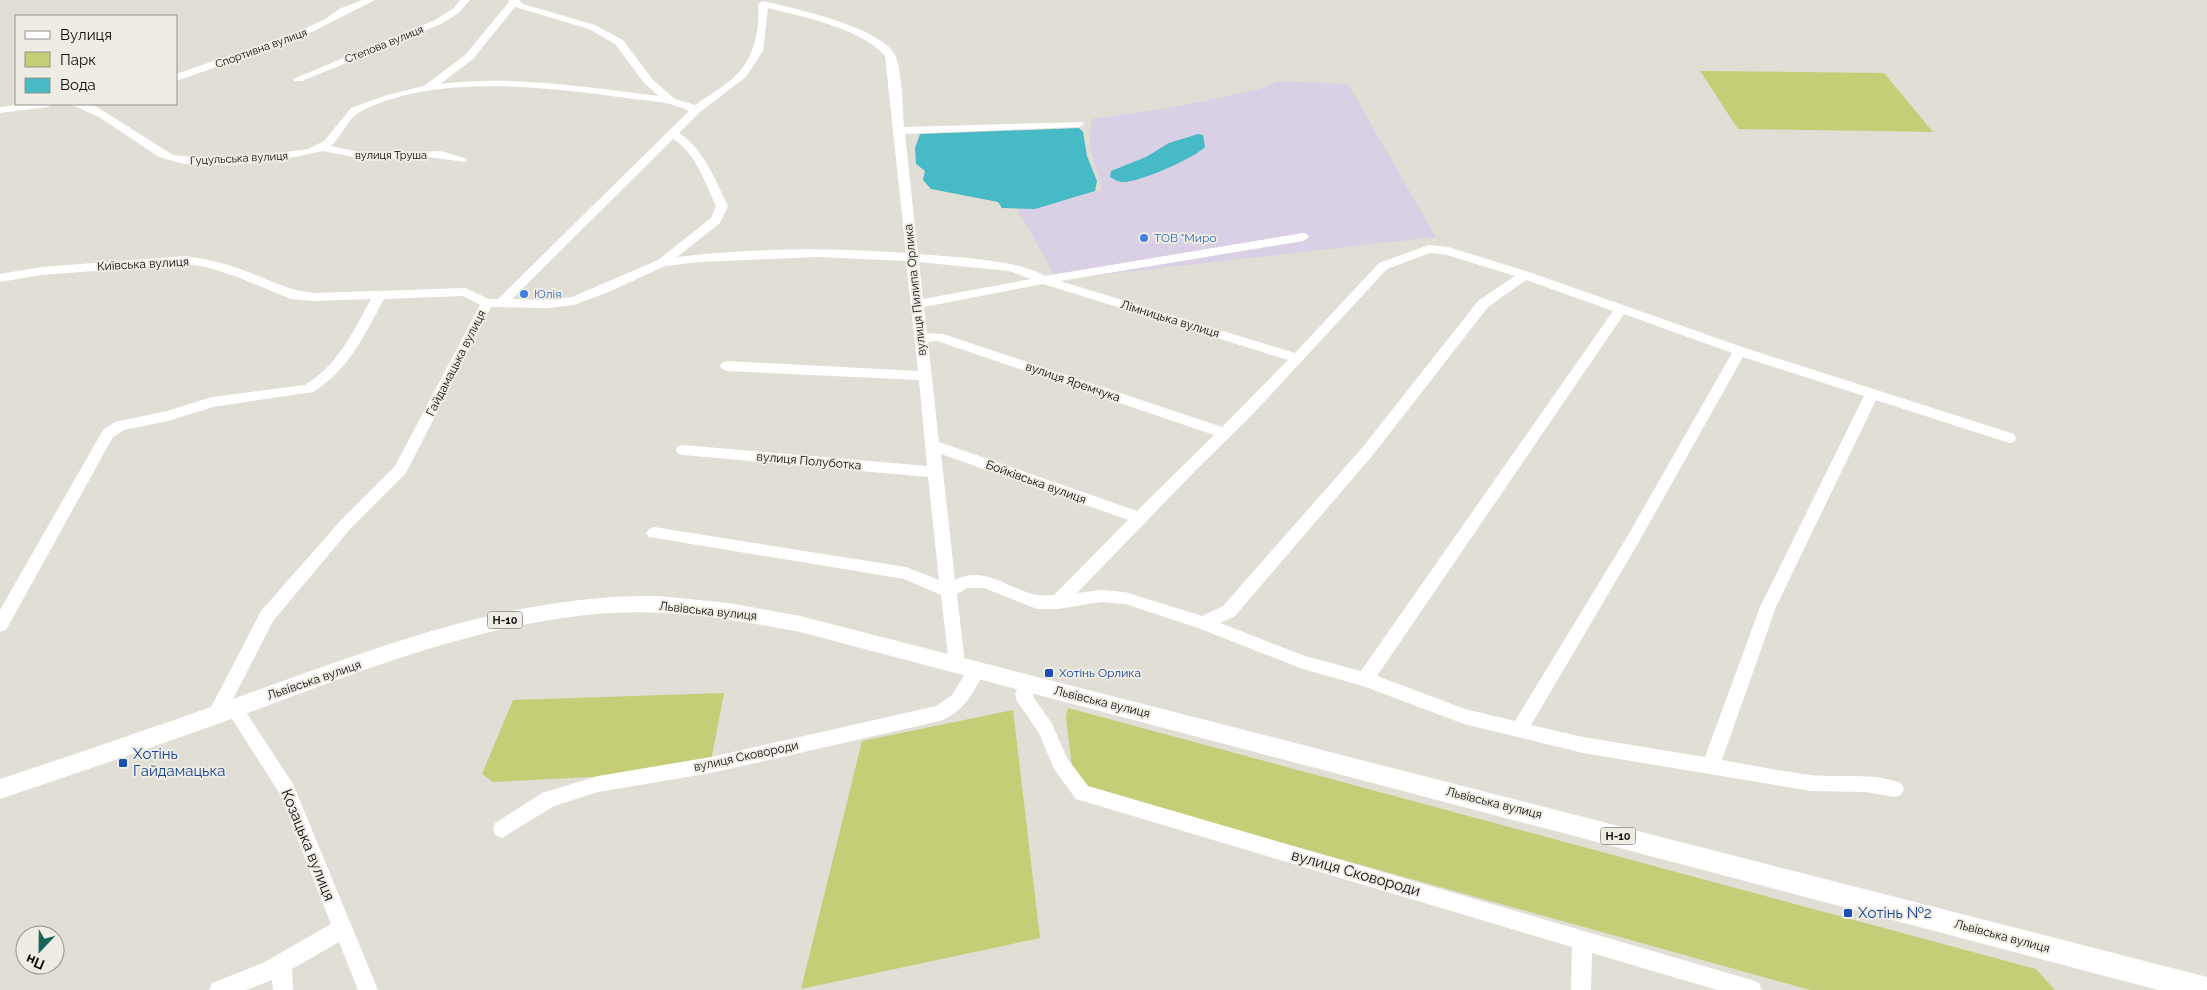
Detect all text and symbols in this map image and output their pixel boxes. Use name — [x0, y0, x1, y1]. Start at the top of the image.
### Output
legend — [15, 15, 178, 105]
street label: Степова вулиця — [343, 23, 425, 66]
text: Вулиця — [60, 26, 112, 44]
street label: Спортивна вулиця — [214, 26, 309, 71]
text: Парк — [60, 51, 96, 69]
text: Вода — [60, 76, 96, 94]
street label: Гуцульська вулиця — [190, 149, 288, 168]
street label: вулиця Труша — [355, 149, 427, 162]
street label: вулиця Пилипа Орлика — [901, 223, 929, 357]
place label: ТОВ "Миро — [1154, 231, 1217, 245]
marker: ТОВ "Миро — [1138, 232, 1150, 244]
street label: Київська вулиця — [97, 255, 189, 273]
place label: Юлія — [534, 287, 561, 301]
marker: Юлія — [518, 288, 530, 300]
street label: Лімницька вулиця — [1119, 297, 1221, 341]
street label: Гайдамацька вулиця — [423, 308, 489, 418]
street label: вулиця Яремчука — [1024, 359, 1122, 405]
street label: вулиця Полуботка — [756, 449, 862, 473]
street label: Бойківська вулиця — [984, 457, 1088, 507]
street label: Львівська вулиця — [658, 599, 758, 623]
road number: Н-10 — [488, 612, 522, 628]
street label: Львівська вулиця — [265, 657, 363, 703]
place label: Хотінь Орлика — [1059, 666, 1141, 680]
marker: Хотінь Орлика — [1043, 667, 1055, 679]
street label: Львівська вулиця — [1053, 683, 1151, 721]
street label: вулиця Сковороди — [692, 738, 800, 774]
place label: Хотінь Гайдамацька — [133, 745, 225, 780]
marker: Хотінь Гайдамацька — [117, 757, 129, 769]
street label: Львівська вулиця — [1445, 784, 1543, 822]
street label: Козацька вулиця — [277, 787, 339, 903]
road number: Н-10 — [1600, 828, 1636, 844]
street label: вулиця Сковороди — [1289, 846, 1423, 900]
place label: Хотінь №2 — [1858, 904, 1932, 922]
marker: Хотінь №2 — [1842, 907, 1854, 919]
street label: Львівська вулиця — [1953, 917, 2051, 955]
north arrow — [15, 925, 65, 975]
text: Пн — [23, 951, 47, 973]

